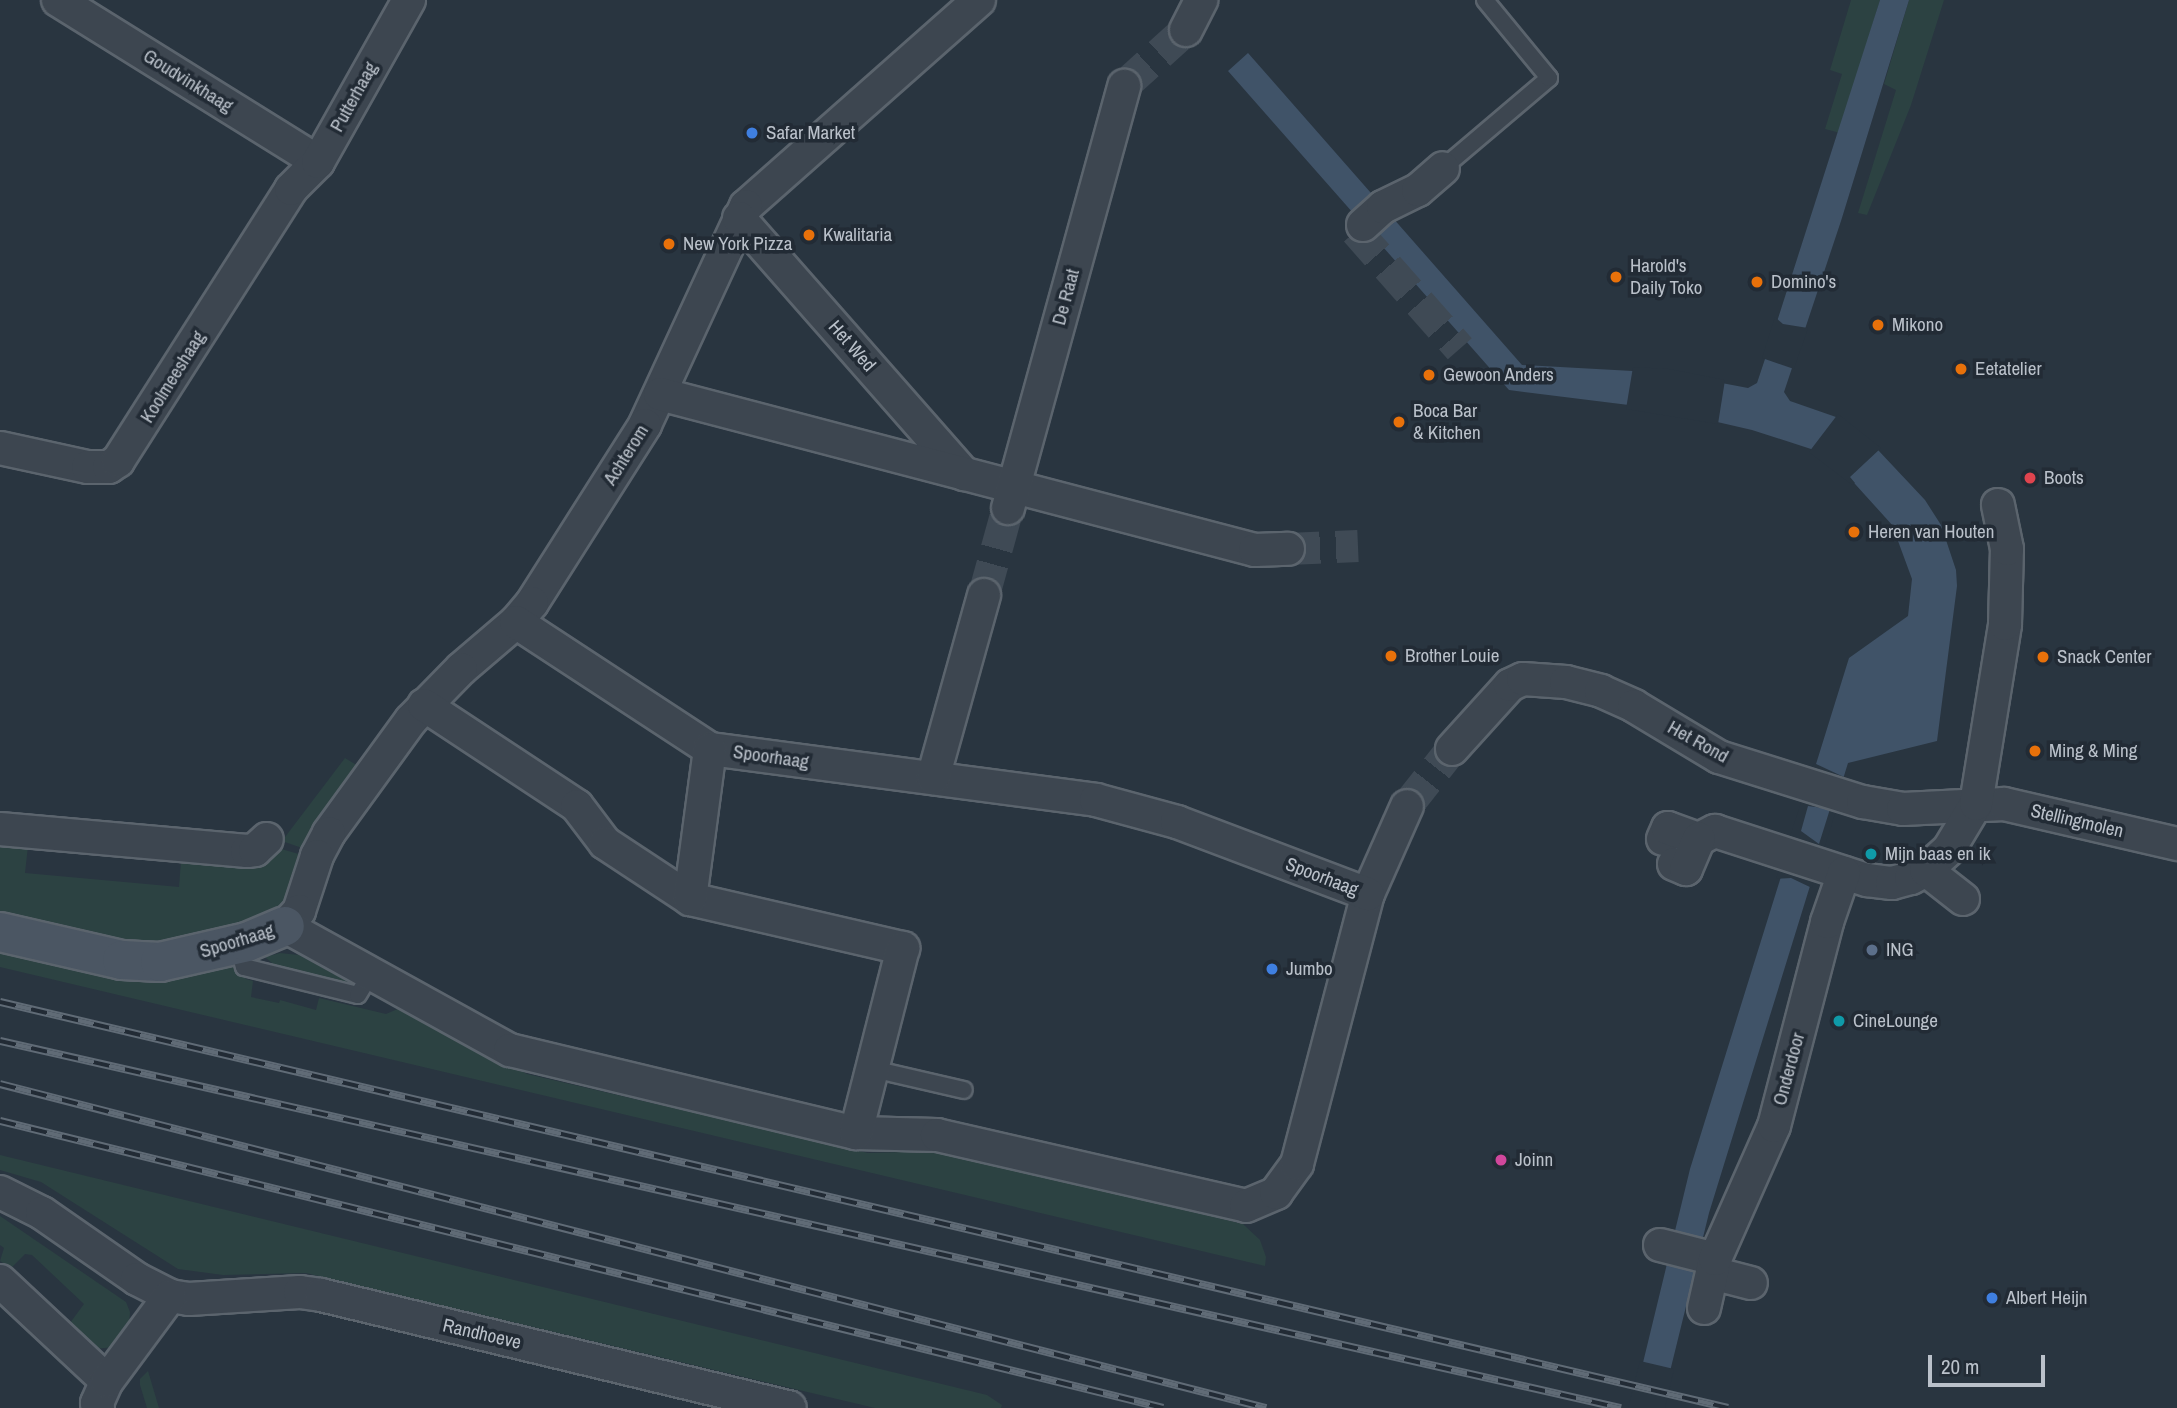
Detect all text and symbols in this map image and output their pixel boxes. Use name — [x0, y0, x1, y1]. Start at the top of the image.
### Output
street label: Goudvinkhaag — [139, 44, 237, 118]
street label: Putterhaag — [326, 58, 382, 136]
place label: Safar Market — [766, 122, 855, 144]
marker: Safar Market — [744, 125, 760, 141]
place label: Kwalitaria — [823, 224, 892, 246]
marker: Kwalitaria — [801, 227, 817, 243]
place label: New York Pizza — [683, 233, 793, 255]
marker: New York Pizza — [661, 236, 677, 252]
place label: Harold's Daily Toko — [1630, 255, 1703, 299]
street label: De Raat — [1048, 266, 1084, 328]
marker: Harold's Daily Toko — [1608, 269, 1624, 285]
place label: Domino's — [1771, 271, 1836, 293]
marker: Domino's — [1749, 274, 1765, 290]
place label: Mikono — [1892, 314, 1943, 336]
street label: Het Wed — [824, 316, 880, 376]
marker: Mikono — [1870, 317, 1886, 333]
street label: Koolmeeshaag — [136, 327, 210, 427]
place label: Eetatelier — [1975, 358, 2042, 380]
marker: Eetatelier — [1953, 361, 1969, 377]
place label: Gewoon Anders — [1443, 364, 1555, 386]
marker: Gewoon Anders — [1421, 367, 1437, 383]
place label: Boca Bar & Kitchen — [1413, 400, 1481, 444]
marker: Boca Bar & Kitchen — [1391, 414, 1407, 430]
street label: Achterom — [599, 421, 653, 489]
place label: Boots — [2044, 467, 2084, 489]
marker: Boots — [2022, 470, 2038, 486]
place label: Heren van Houten — [1868, 521, 1994, 543]
marker: Heren van Houten — [1846, 524, 1862, 540]
place label: Brother Louie — [1405, 645, 1499, 667]
place label: Snack Center — [2057, 646, 2151, 668]
marker: Brother Louie — [1383, 648, 1399, 664]
marker: Snack Center — [2035, 649, 2051, 665]
street label: Het Rond — [1664, 716, 1732, 768]
street label: Spoorhaag — [732, 740, 810, 774]
place label: Ming & Ming — [2049, 740, 2137, 762]
marker: Ming & Ming — [2027, 743, 2043, 759]
street label: Stellingmolen — [2028, 799, 2126, 843]
place label: Mijn baas en ik — [1885, 843, 1991, 865]
marker: Mijn baas en ik — [1863, 846, 1879, 862]
street label: Spoorhaag — [1282, 853, 1362, 901]
street label: Spoorhaag — [197, 919, 277, 963]
place label: ING — [1886, 939, 1914, 961]
marker: ING — [1864, 942, 1880, 958]
place label: Jumbo — [1286, 958, 1333, 980]
marker: Jumbo — [1264, 961, 1280, 977]
place label: CineLounge — [1853, 1010, 1938, 1032]
marker: CineLounge — [1831, 1013, 1847, 1029]
street label: Onderdoor — [1768, 1030, 1810, 1108]
place label: Joinn — [1515, 1149, 1553, 1171]
marker: Joinn — [1493, 1152, 1509, 1168]
place label: Albert Heijn — [2006, 1287, 2087, 1309]
marker: Albert Heijn — [1984, 1290, 2000, 1306]
street label: Randhoeve — [441, 1314, 523, 1354]
scale bar — [1932, 1342, 2049, 1386]
text: 20 m — [1941, 1352, 1979, 1381]

